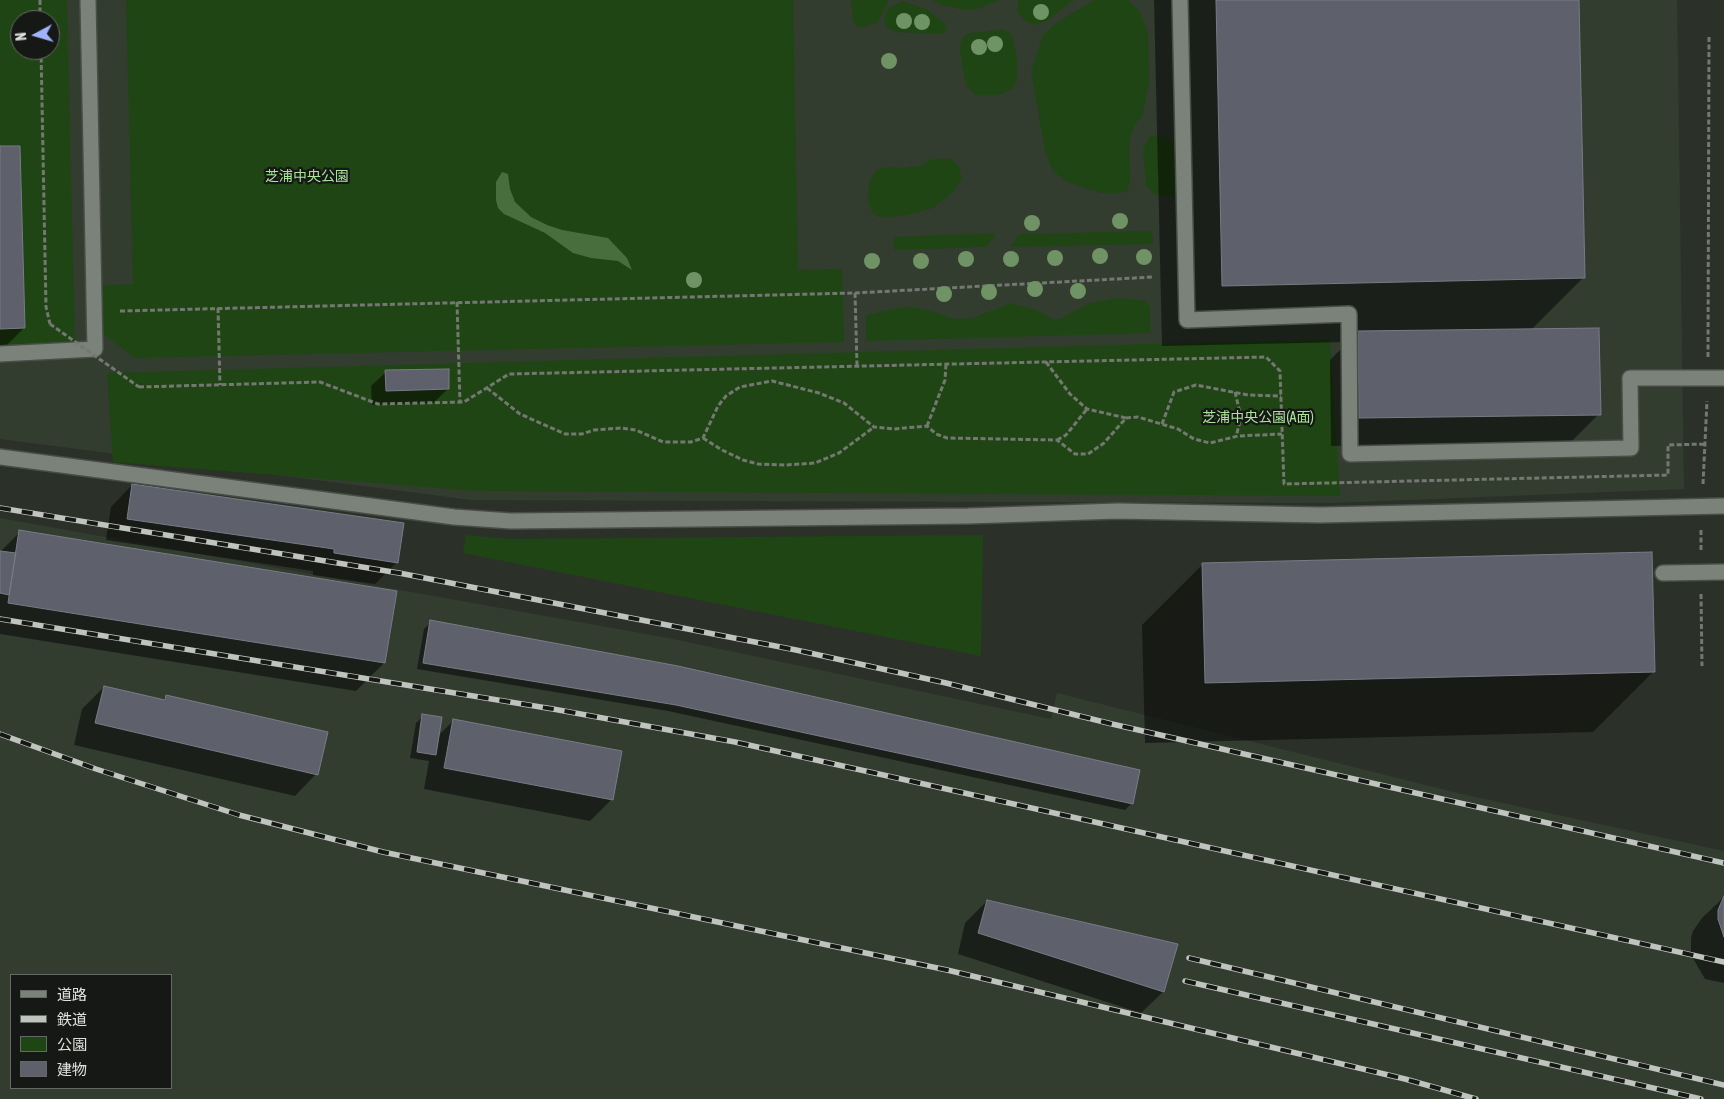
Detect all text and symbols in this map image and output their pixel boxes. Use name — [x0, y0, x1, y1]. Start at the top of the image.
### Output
north arrow — [10, 10, 60, 60]
text: N — [13, 32, 29, 41]
park label: 芝浦中央公園 — [265, 169, 349, 185]
park label: 芝浦中央公園(A面) — [1202, 410, 1314, 426]
legend — [10, 974, 172, 1089]
text: 道路 — [57, 986, 87, 1003]
text: 鉄道 — [57, 1011, 87, 1028]
text: 公園 — [57, 1036, 87, 1053]
text: 建物 — [57, 1061, 87, 1078]

